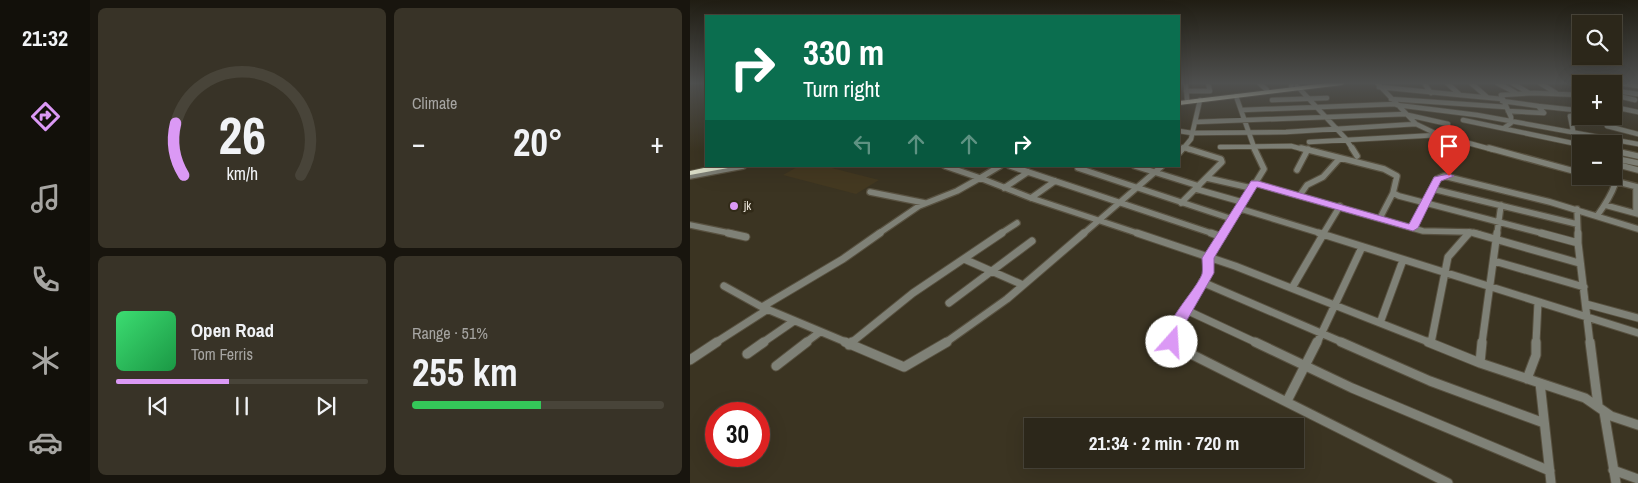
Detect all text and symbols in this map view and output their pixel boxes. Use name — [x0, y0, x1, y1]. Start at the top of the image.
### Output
map controls — [1572, 15, 1622, 185]
button: search — [1572, 15, 1622, 65]
text: 21:32 — [22, 23, 68, 53]
text: 330 m — [803, 29, 884, 76]
icon: right — [720, 35, 785, 100]
text: Turn right — [803, 74, 880, 104]
button: + — [1572, 75, 1622, 125]
text: Climate — [412, 92, 457, 114]
icon: directions — [28, 99, 63, 134]
text: 26 — [218, 100, 266, 170]
text: 20° — [513, 117, 563, 168]
text: − — [412, 124, 425, 162]
text: + — [651, 124, 664, 162]
pin — [1428, 125, 1470, 176]
icon: left — [849, 130, 877, 158]
icon: ahead — [902, 130, 930, 158]
icon: ahead — [955, 130, 983, 158]
icon: right — [1008, 130, 1036, 158]
icon: arrive — [1435, 132, 1463, 160]
button: − — [1572, 135, 1622, 185]
text: km/h — [226, 162, 258, 186]
icon: music — [28, 181, 63, 216]
place label: jk — [743, 198, 751, 214]
marker: jk — [728, 200, 740, 212]
icon: phone — [28, 262, 63, 297]
position arrow — [1145, 315, 1197, 367]
text: Open Road — [191, 317, 274, 343]
text: Range · 51% — [412, 322, 488, 344]
icon: climate — [28, 343, 63, 378]
text: Tom Ferris — [191, 343, 253, 365]
text: 255 km — [412, 347, 518, 398]
icon: previous — [144, 392, 172, 420]
icon: pause — [228, 392, 256, 420]
icon: next — [312, 392, 340, 420]
speed limit sign: 30 — [705, 402, 770, 467]
icon: car — [28, 425, 63, 460]
text: 21:34 · 2 min · 720 m — [1089, 430, 1239, 456]

